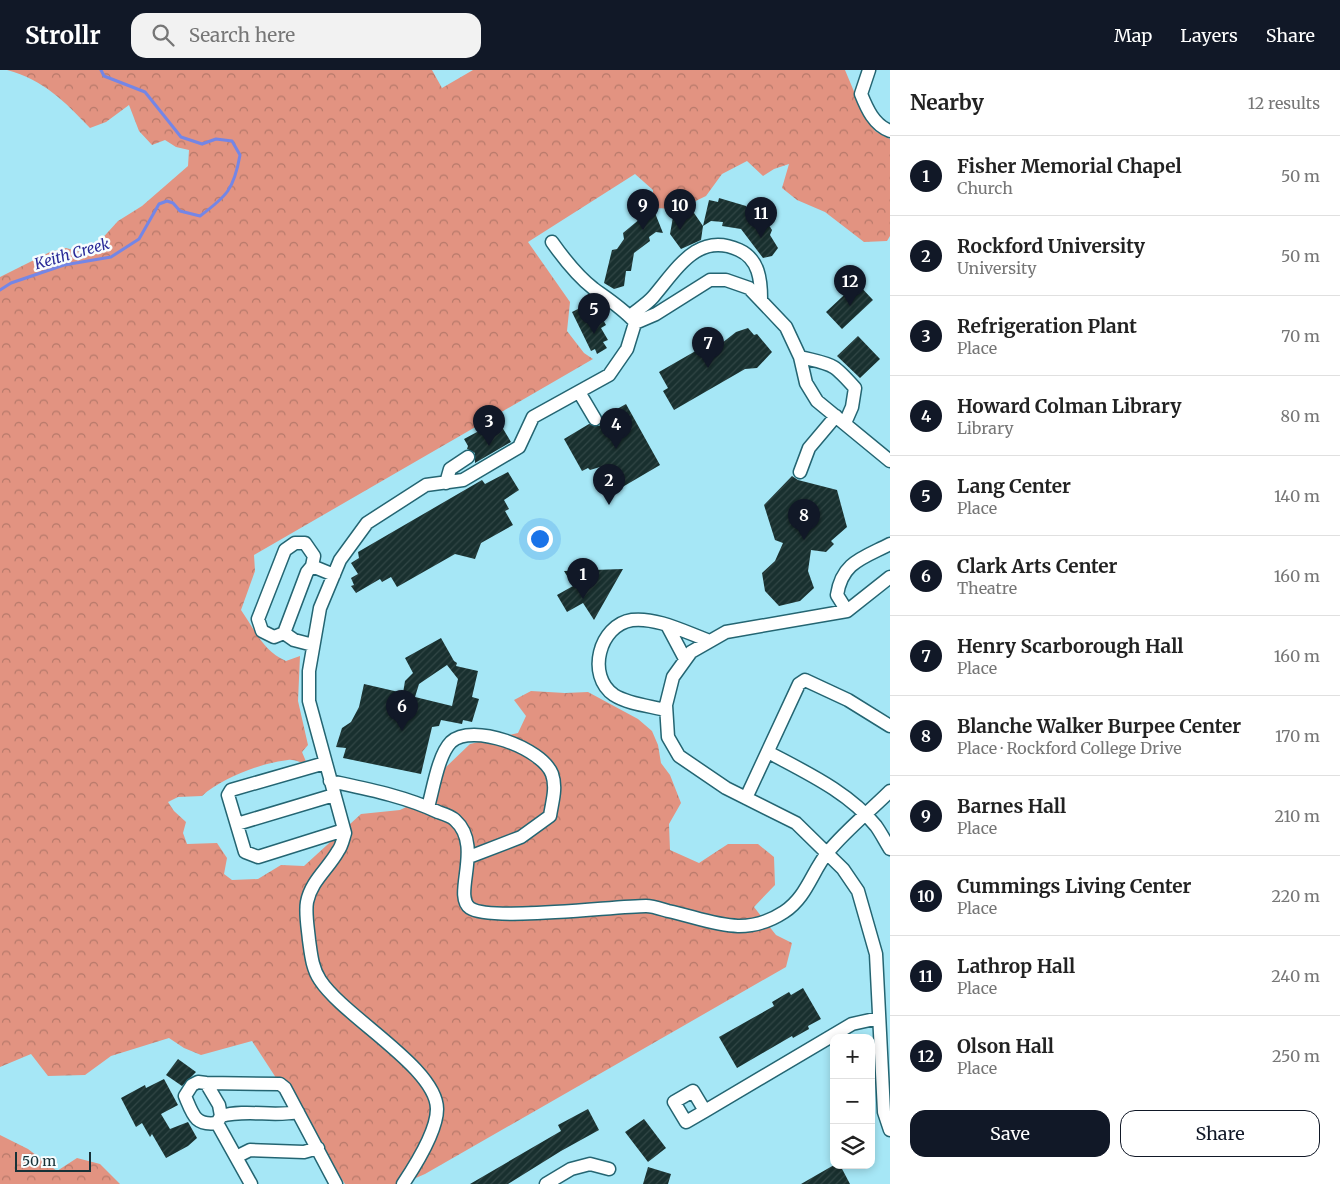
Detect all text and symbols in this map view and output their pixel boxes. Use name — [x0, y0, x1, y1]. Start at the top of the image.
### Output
search box — [131, 13, 481, 58]
text: Strollr — [25, 20, 101, 51]
icon: search — [149, 21, 177, 49]
text: Search here — [189, 23, 295, 47]
text: Map — [1114, 24, 1152, 47]
text: Layers — [1180, 24, 1238, 47]
text: Share — [1266, 24, 1315, 47]
text: Nearby — [910, 89, 984, 116]
text: 12 results — [1248, 93, 1320, 113]
text: Fisher Memorial Chapel — [957, 154, 1182, 178]
text: 1 — [922, 166, 930, 186]
text: 50 m — [1281, 166, 1320, 186]
text: Church — [957, 178, 1013, 198]
pin: 9 — [627, 189, 659, 230]
pin: 10 — [664, 189, 696, 230]
pin: 11 — [745, 197, 777, 238]
water label: Keith Creek — [31, 234, 112, 274]
text: Rockford University — [957, 234, 1145, 258]
text: 2 — [921, 246, 931, 266]
text: 50 m — [1281, 246, 1320, 266]
text: University — [957, 258, 1037, 278]
pin: 12 — [834, 265, 866, 306]
pin: 5 — [578, 293, 610, 334]
text: Refrigeration Plant — [957, 314, 1137, 338]
text: 3 — [921, 326, 931, 346]
text: 70 m — [1281, 326, 1320, 346]
pin: 7 — [692, 327, 724, 368]
text: Place — [957, 338, 997, 358]
text: Howard Colman Library — [957, 394, 1181, 418]
pin: 3 — [473, 405, 505, 446]
text: 4 — [921, 406, 931, 426]
text: 80 m — [1281, 406, 1320, 426]
pin: 4 — [600, 408, 632, 449]
text: Library — [957, 418, 1014, 438]
pin: 2 — [593, 464, 625, 505]
text: Lang Center — [957, 474, 1071, 498]
text: 5 — [921, 486, 931, 506]
text: 140 m — [1274, 486, 1320, 506]
text: Place — [957, 498, 997, 518]
pin: 8 — [788, 499, 820, 540]
your location — [527, 526, 553, 552]
text: Clark Arts Center — [957, 554, 1117, 578]
pin: 1 — [567, 558, 599, 599]
text: 6 — [921, 566, 931, 586]
text: 160 m — [1274, 566, 1320, 586]
text: Theatre — [957, 578, 1017, 598]
text: Henry Scarborough Hall — [957, 634, 1184, 658]
text: 7 — [921, 646, 931, 666]
text: 160 m — [1274, 646, 1320, 666]
text: Place — [957, 658, 997, 678]
pin: 6 — [386, 690, 418, 731]
text: Blanche Walker Burpee Center — [957, 714, 1241, 738]
text: 8 — [921, 726, 931, 746]
text: 170 m — [1275, 726, 1320, 746]
text: Place · Rockford College Drive — [957, 738, 1182, 758]
text: Barnes Hall — [957, 794, 1066, 818]
text: 9 — [921, 806, 931, 826]
text: 210 m — [1275, 806, 1320, 826]
text: Place — [957, 818, 997, 838]
text: Cummings Living Center — [957, 874, 1191, 898]
text: 10 — [917, 886, 935, 906]
text: 220 m — [1272, 886, 1320, 906]
text: Place — [957, 898, 997, 918]
text: Lathrop Hall — [957, 954, 1075, 978]
text: 11 — [919, 966, 933, 986]
text: 240 m — [1271, 966, 1320, 986]
text: Place — [957, 978, 997, 998]
map controls — [830, 1034, 875, 1169]
button: + — [830, 1034, 875, 1079]
text: Olson Hall — [957, 1034, 1054, 1058]
text: 12 — [918, 1046, 934, 1066]
text: 250 m — [1272, 1046, 1320, 1066]
text: Place — [957, 1058, 997, 1078]
button: − — [830, 1079, 875, 1124]
button: Save — [910, 1110, 1110, 1157]
button: Share — [1120, 1110, 1320, 1157]
button: layers — [830, 1124, 875, 1169]
scale bar — [15, 1149, 91, 1172]
text: 50 m — [22, 1152, 56, 1170]

